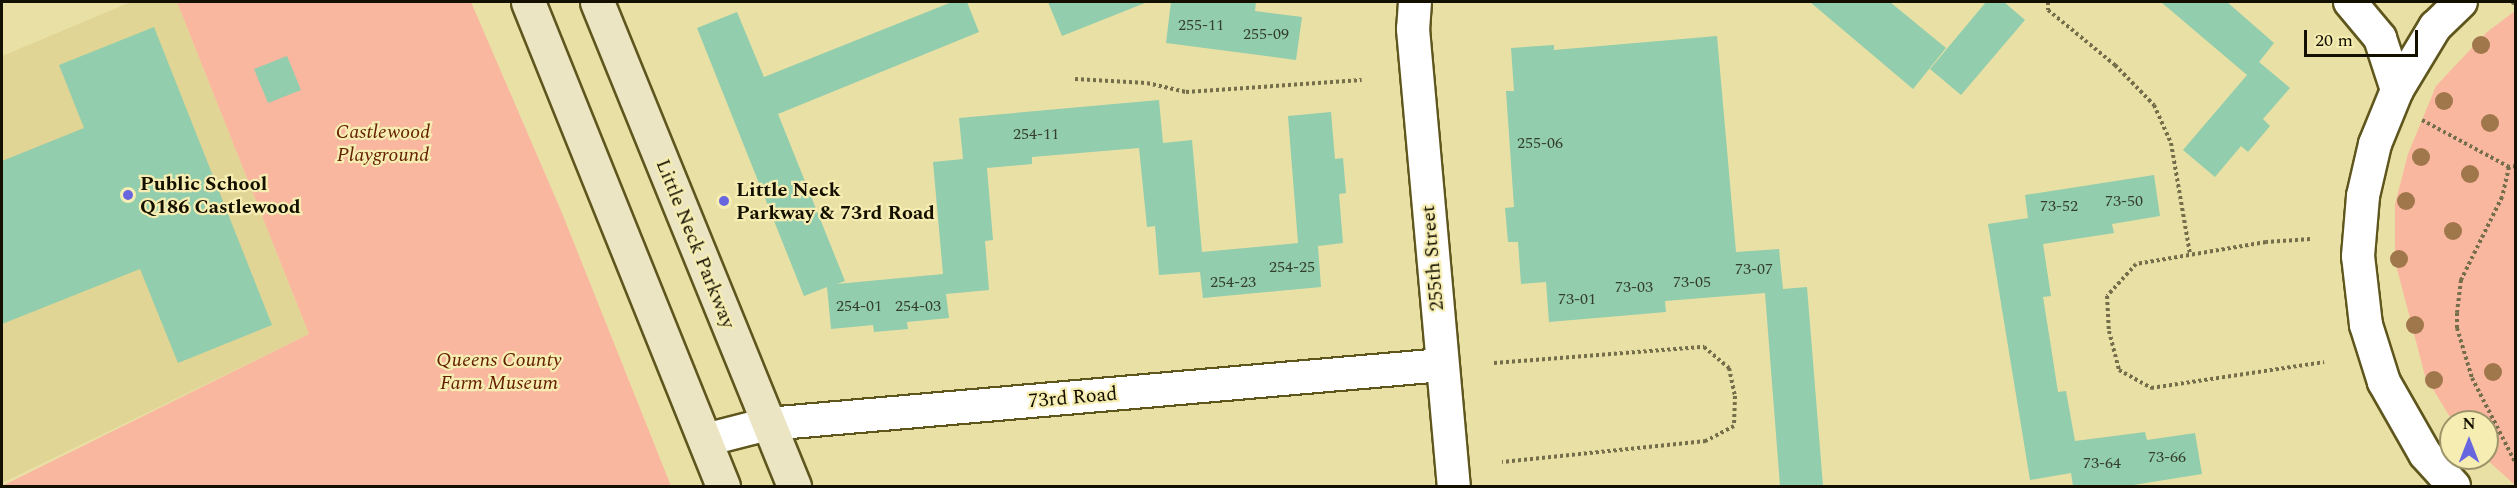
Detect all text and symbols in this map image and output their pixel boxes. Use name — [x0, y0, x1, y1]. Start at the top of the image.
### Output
house number: 255-11 — [1178, 15, 1224, 35]
scale bar — [2307, 18, 2421, 56]
house number: 255-09 — [1243, 24, 1289, 44]
text: 20 m — [2315, 27, 2353, 54]
park label: Castlewood Playground — [336, 121, 430, 168]
house number: 254-11 — [1013, 124, 1059, 144]
house number: 255-06 — [1517, 133, 1563, 153]
street label: Little Neck Parkway — [650, 156, 740, 332]
place label: Public School Q186 Castlewood — [140, 172, 301, 219]
place label: Little Neck Parkway & 73rd Road — [736, 178, 935, 225]
marker: Public School Q186 Castlewood — [121, 188, 135, 202]
house number: 73-50 — [2105, 191, 2143, 211]
marker: Little Neck Parkway & 73rd Road — [717, 194, 731, 208]
house number: 73-52 — [2040, 196, 2078, 216]
street label: 255th Street — [1416, 204, 1450, 312]
house number: 254-25 — [1269, 257, 1315, 277]
house number: 73-07 — [1735, 259, 1773, 279]
house number: 254-23 — [1210, 272, 1256, 292]
house number: 73-05 — [1673, 272, 1711, 292]
house number: 73-03 — [1615, 277, 1653, 297]
house number: 73-01 — [1558, 289, 1596, 309]
house number: 254-01 — [836, 296, 882, 316]
house number: 254-03 — [895, 296, 941, 316]
park label: Queens County Farm Museum — [436, 348, 562, 395]
street label: 73rd Road — [1028, 382, 1118, 414]
north arrow — [2439, 410, 2499, 470]
text: N — [2462, 412, 2476, 436]
house number: 73-66 — [2148, 447, 2186, 467]
house number: 73-64 — [2083, 453, 2121, 473]

